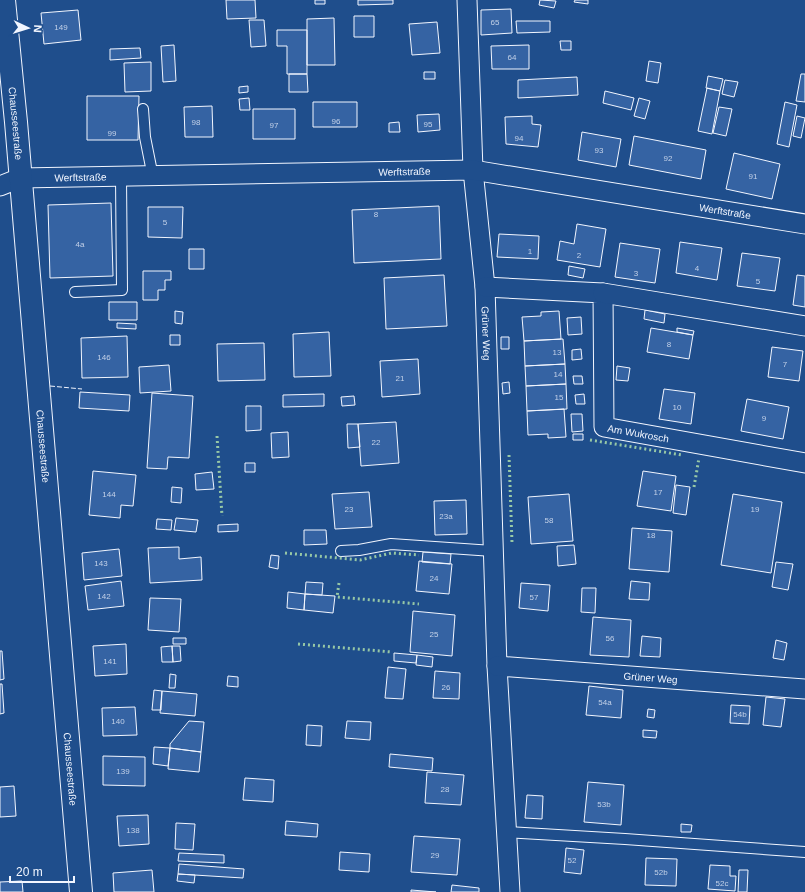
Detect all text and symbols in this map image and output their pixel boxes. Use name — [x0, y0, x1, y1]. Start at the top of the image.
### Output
north arrow — [8, 8, 48, 48]
house number: 65 — [491, 18, 500, 27]
house number: 149 — [54, 23, 68, 32]
text: N — [32, 24, 44, 33]
house number: 64 — [508, 53, 517, 62]
street label: Chausseestraße — [7, 86, 24, 161]
house number: 96 — [332, 117, 341, 126]
house number: 98 — [192, 118, 201, 127]
house number: 95 — [424, 120, 433, 129]
house number: 97 — [270, 121, 279, 130]
house number: 99 — [108, 129, 117, 138]
house number: 94 — [515, 134, 524, 143]
house number: 93 — [595, 146, 604, 155]
house number: 92 — [664, 154, 673, 163]
street label: Werftstraße — [378, 166, 431, 178]
street label: Werftstraße — [54, 171, 107, 183]
house number: 91 — [749, 172, 758, 181]
street label: Werftstraße — [698, 202, 752, 221]
house number: 8 — [374, 210, 379, 219]
house number: 5 — [163, 218, 168, 227]
house number: 4a — [76, 240, 85, 249]
house number: 1 — [528, 247, 533, 256]
house number: 2 — [577, 251, 582, 260]
house number: 4 — [695, 264, 700, 273]
house number: 3 — [634, 269, 639, 278]
house number: 5 — [756, 277, 761, 286]
street label: Grüner Weg — [480, 306, 492, 361]
house number: 8 — [667, 340, 672, 349]
house number: 13 — [553, 348, 562, 357]
house number: 146 — [97, 353, 111, 362]
house number: 7 — [783, 360, 788, 369]
house number: 14 — [554, 370, 563, 379]
house number: 21 — [396, 374, 405, 383]
house number: 15 — [555, 393, 564, 402]
house number: 10 — [673, 403, 682, 412]
street label: Chausseestraße — [34, 409, 51, 484]
house number: 9 — [762, 414, 767, 423]
street label: Am Wukrosch — [607, 423, 670, 445]
house number: 22 — [372, 438, 381, 447]
house number: 17 — [654, 488, 663, 497]
house number: 144 — [102, 490, 116, 499]
house number: 23 — [345, 505, 354, 514]
house number: 19 — [751, 505, 760, 514]
house number: 23a — [439, 512, 453, 521]
house number: 58 — [545, 516, 554, 525]
house number: 18 — [647, 531, 656, 540]
house number: 143 — [94, 559, 108, 568]
house number: 24 — [430, 574, 439, 583]
house number: 142 — [97, 592, 111, 601]
house number: 57 — [530, 593, 539, 602]
house number: 25 — [430, 630, 439, 639]
house number: 56 — [606, 634, 615, 643]
house number: 141 — [103, 657, 117, 666]
street label: Grüner Weg — [623, 670, 678, 685]
house number: 26 — [442, 683, 451, 692]
house number: 54a — [598, 698, 612, 707]
house number: 54b — [733, 710, 747, 719]
house number: 140 — [111, 717, 125, 726]
street label: Chausseestraße — [62, 732, 79, 807]
house number: 139 — [116, 767, 130, 776]
house number: 28 — [441, 785, 450, 794]
house number: 53b — [597, 800, 611, 809]
house number: 138 — [126, 826, 140, 835]
house number: 29 — [431, 851, 440, 860]
house number: 52 — [568, 856, 577, 865]
scale bar — [10, 858, 74, 884]
text: 20 m — [16, 865, 43, 879]
house number: 52b — [654, 868, 668, 877]
house number: 52c — [716, 879, 728, 888]

